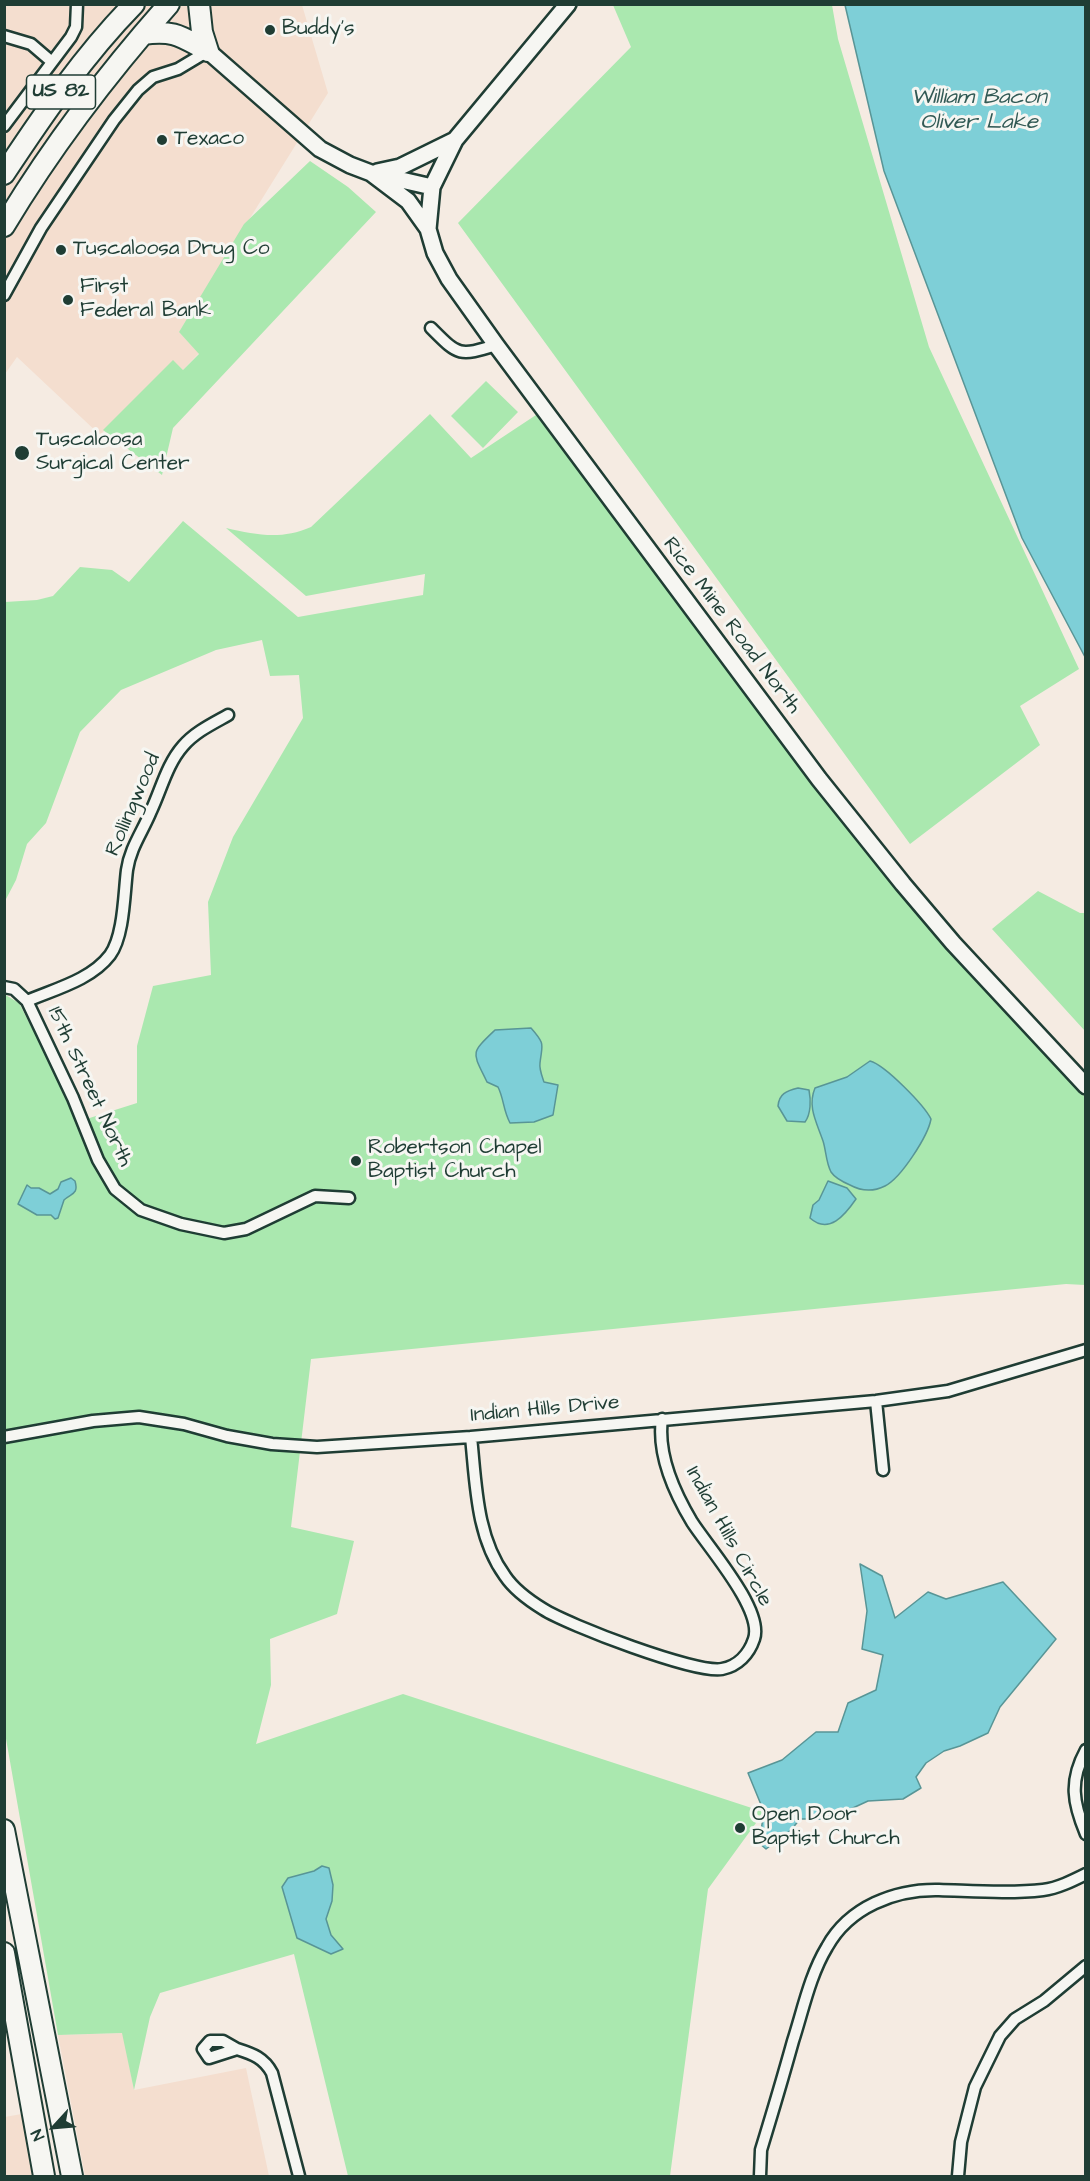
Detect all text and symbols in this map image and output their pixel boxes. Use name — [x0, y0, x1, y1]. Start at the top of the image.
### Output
place label: Buddy's — [282, 17, 355, 43]
marker: Buddy's — [263, 23, 277, 37]
road number: US 82 — [26, 75, 96, 109]
water label: William Bacon Oliver Lake — [911, 85, 1047, 136]
place label: Texaco — [174, 127, 244, 153]
marker: Texaco — [155, 133, 169, 147]
place label: Tuscaloosa Drug Co — [73, 237, 270, 263]
marker: Tuscaloosa Drug Co — [54, 243, 68, 257]
place label: First Federal Bank — [80, 275, 211, 325]
marker: First Federal Bank — [61, 293, 75, 307]
place label: Tuscaloosa Surgical Center — [36, 428, 190, 478]
marker: Tuscaloosa Surgical Center — [13, 444, 31, 462]
street label: Rice Mine Road North — [657, 533, 805, 719]
street label: Rollingwood — [101, 750, 167, 860]
street label: 15th Street North — [41, 1003, 137, 1171]
place label: Robertson Chapel Baptist Church — [368, 1136, 542, 1186]
marker: Robertson Chapel Baptist Church — [349, 1154, 363, 1168]
street label: Indian Hills Drive — [470, 1391, 620, 1429]
street label: Indian Hills Circle — [679, 1463, 777, 1611]
place label: Open Door Baptist Church — [752, 1803, 900, 1853]
marker: Open Door Baptist Church — [733, 1821, 747, 1835]
north arrow — [24, 2097, 84, 2157]
text: N — [26, 2126, 50, 2144]

